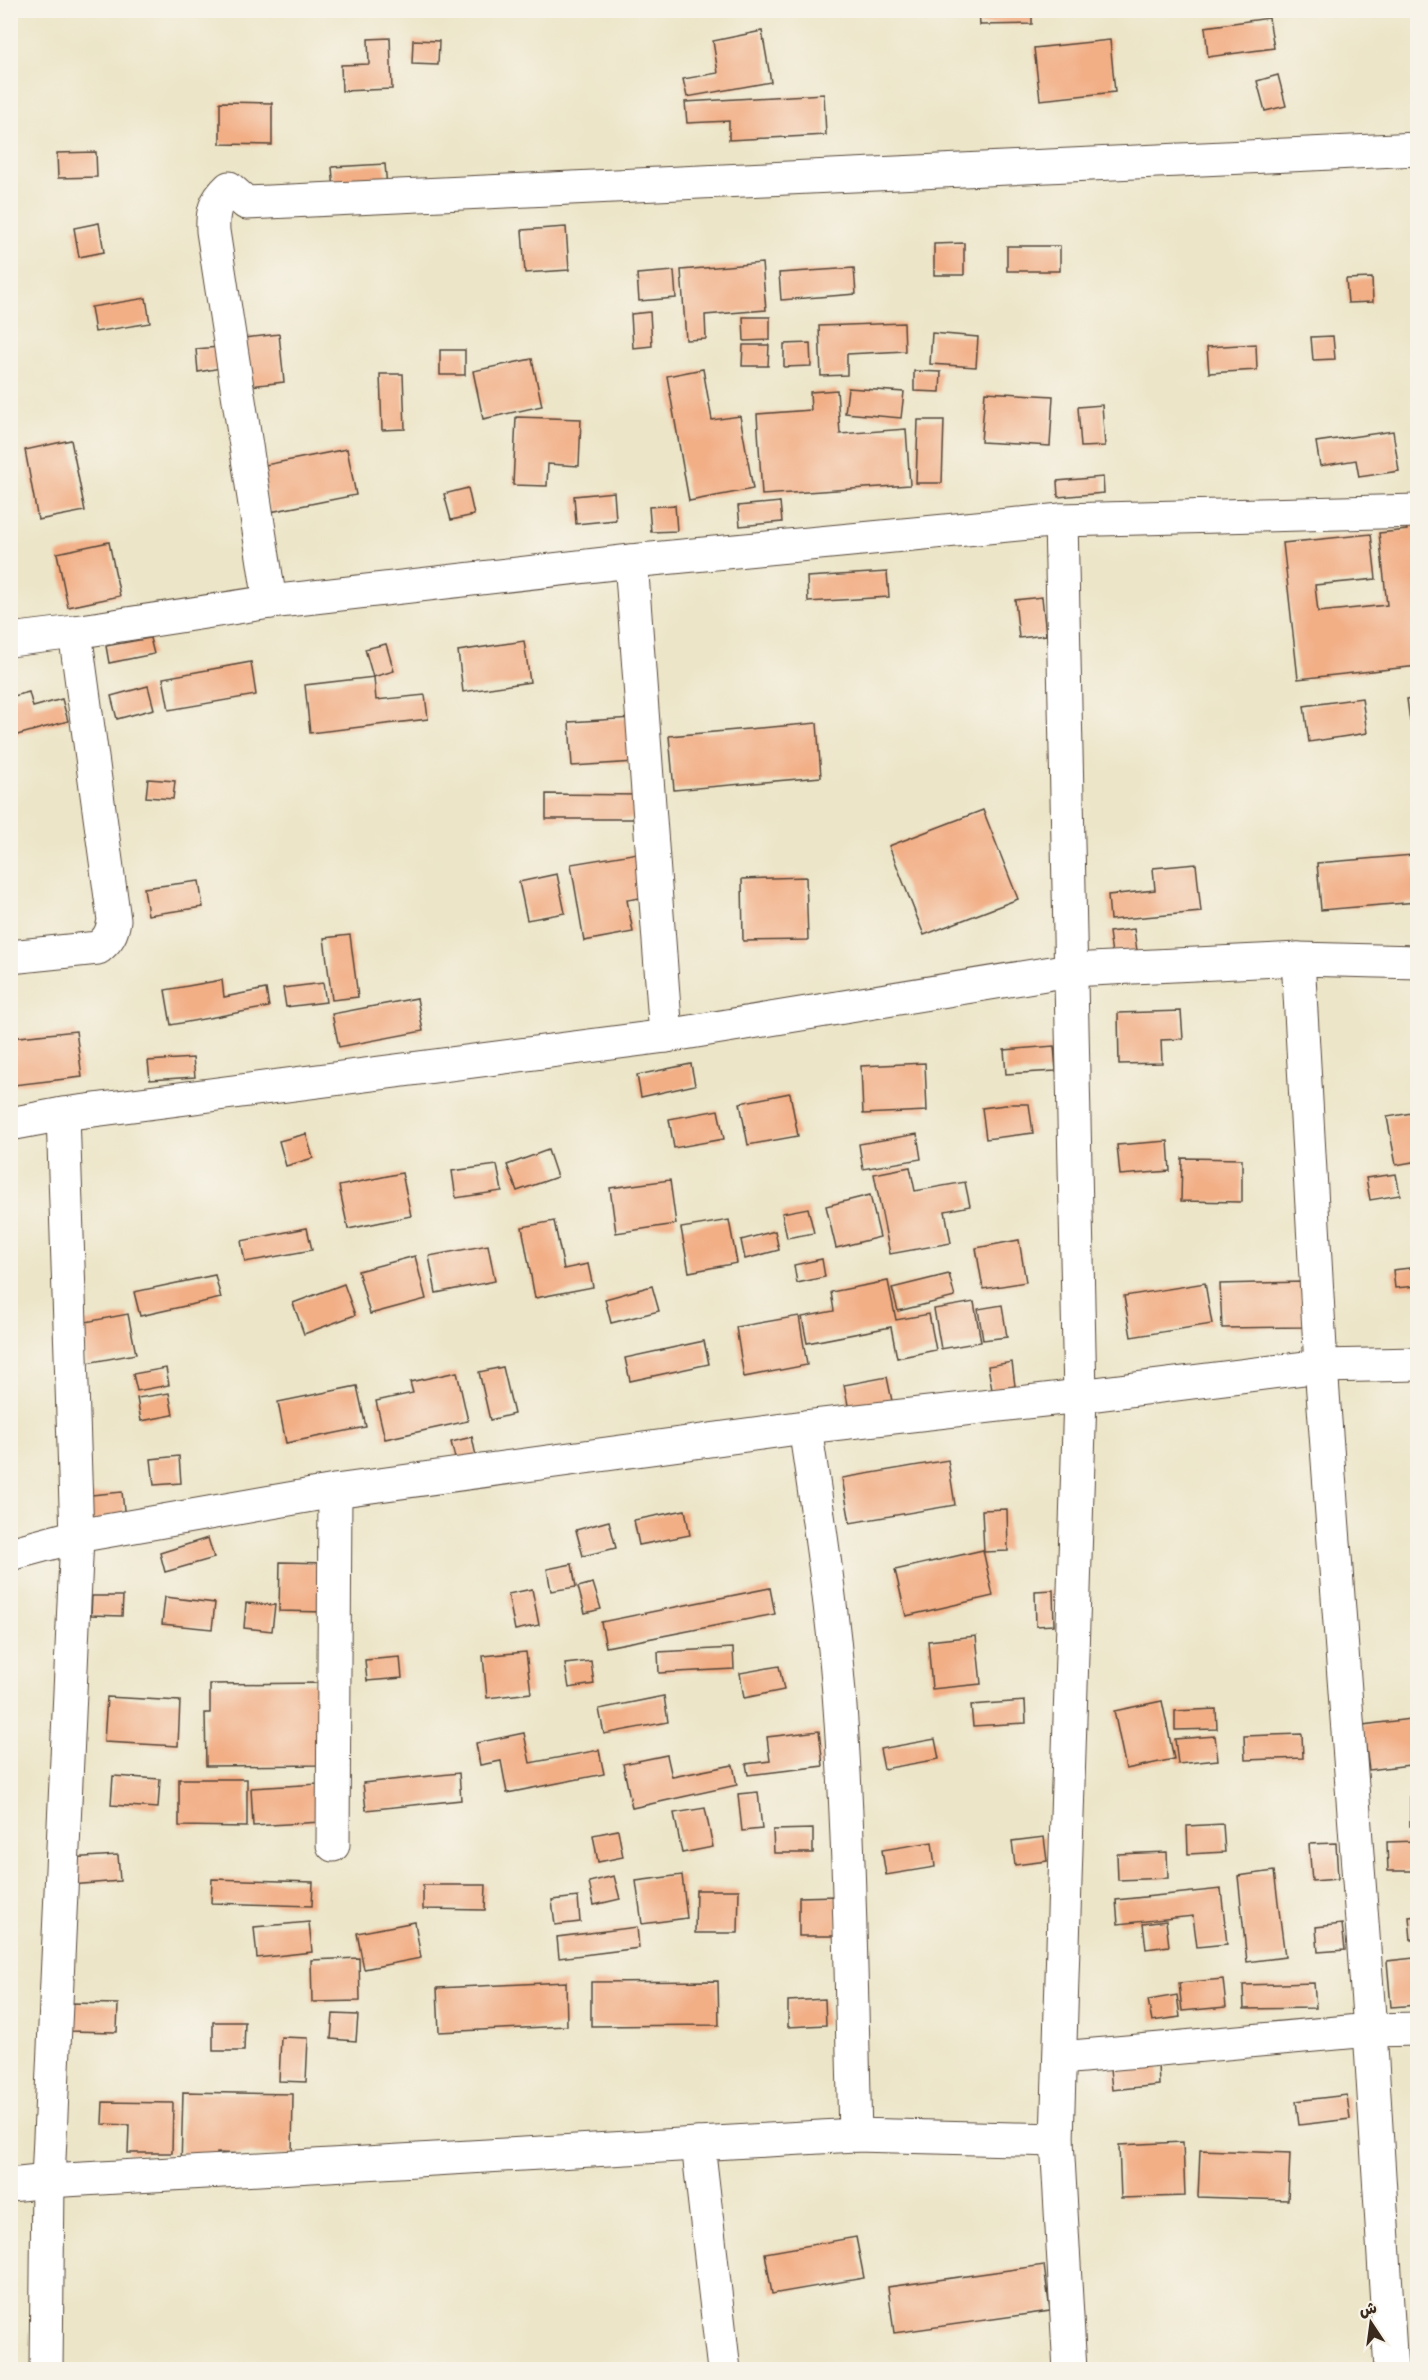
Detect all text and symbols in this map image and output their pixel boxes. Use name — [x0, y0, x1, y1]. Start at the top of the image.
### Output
north arrow — [1341, 2293, 1401, 2353]
text: ش — [1357, 2297, 1379, 2322]

